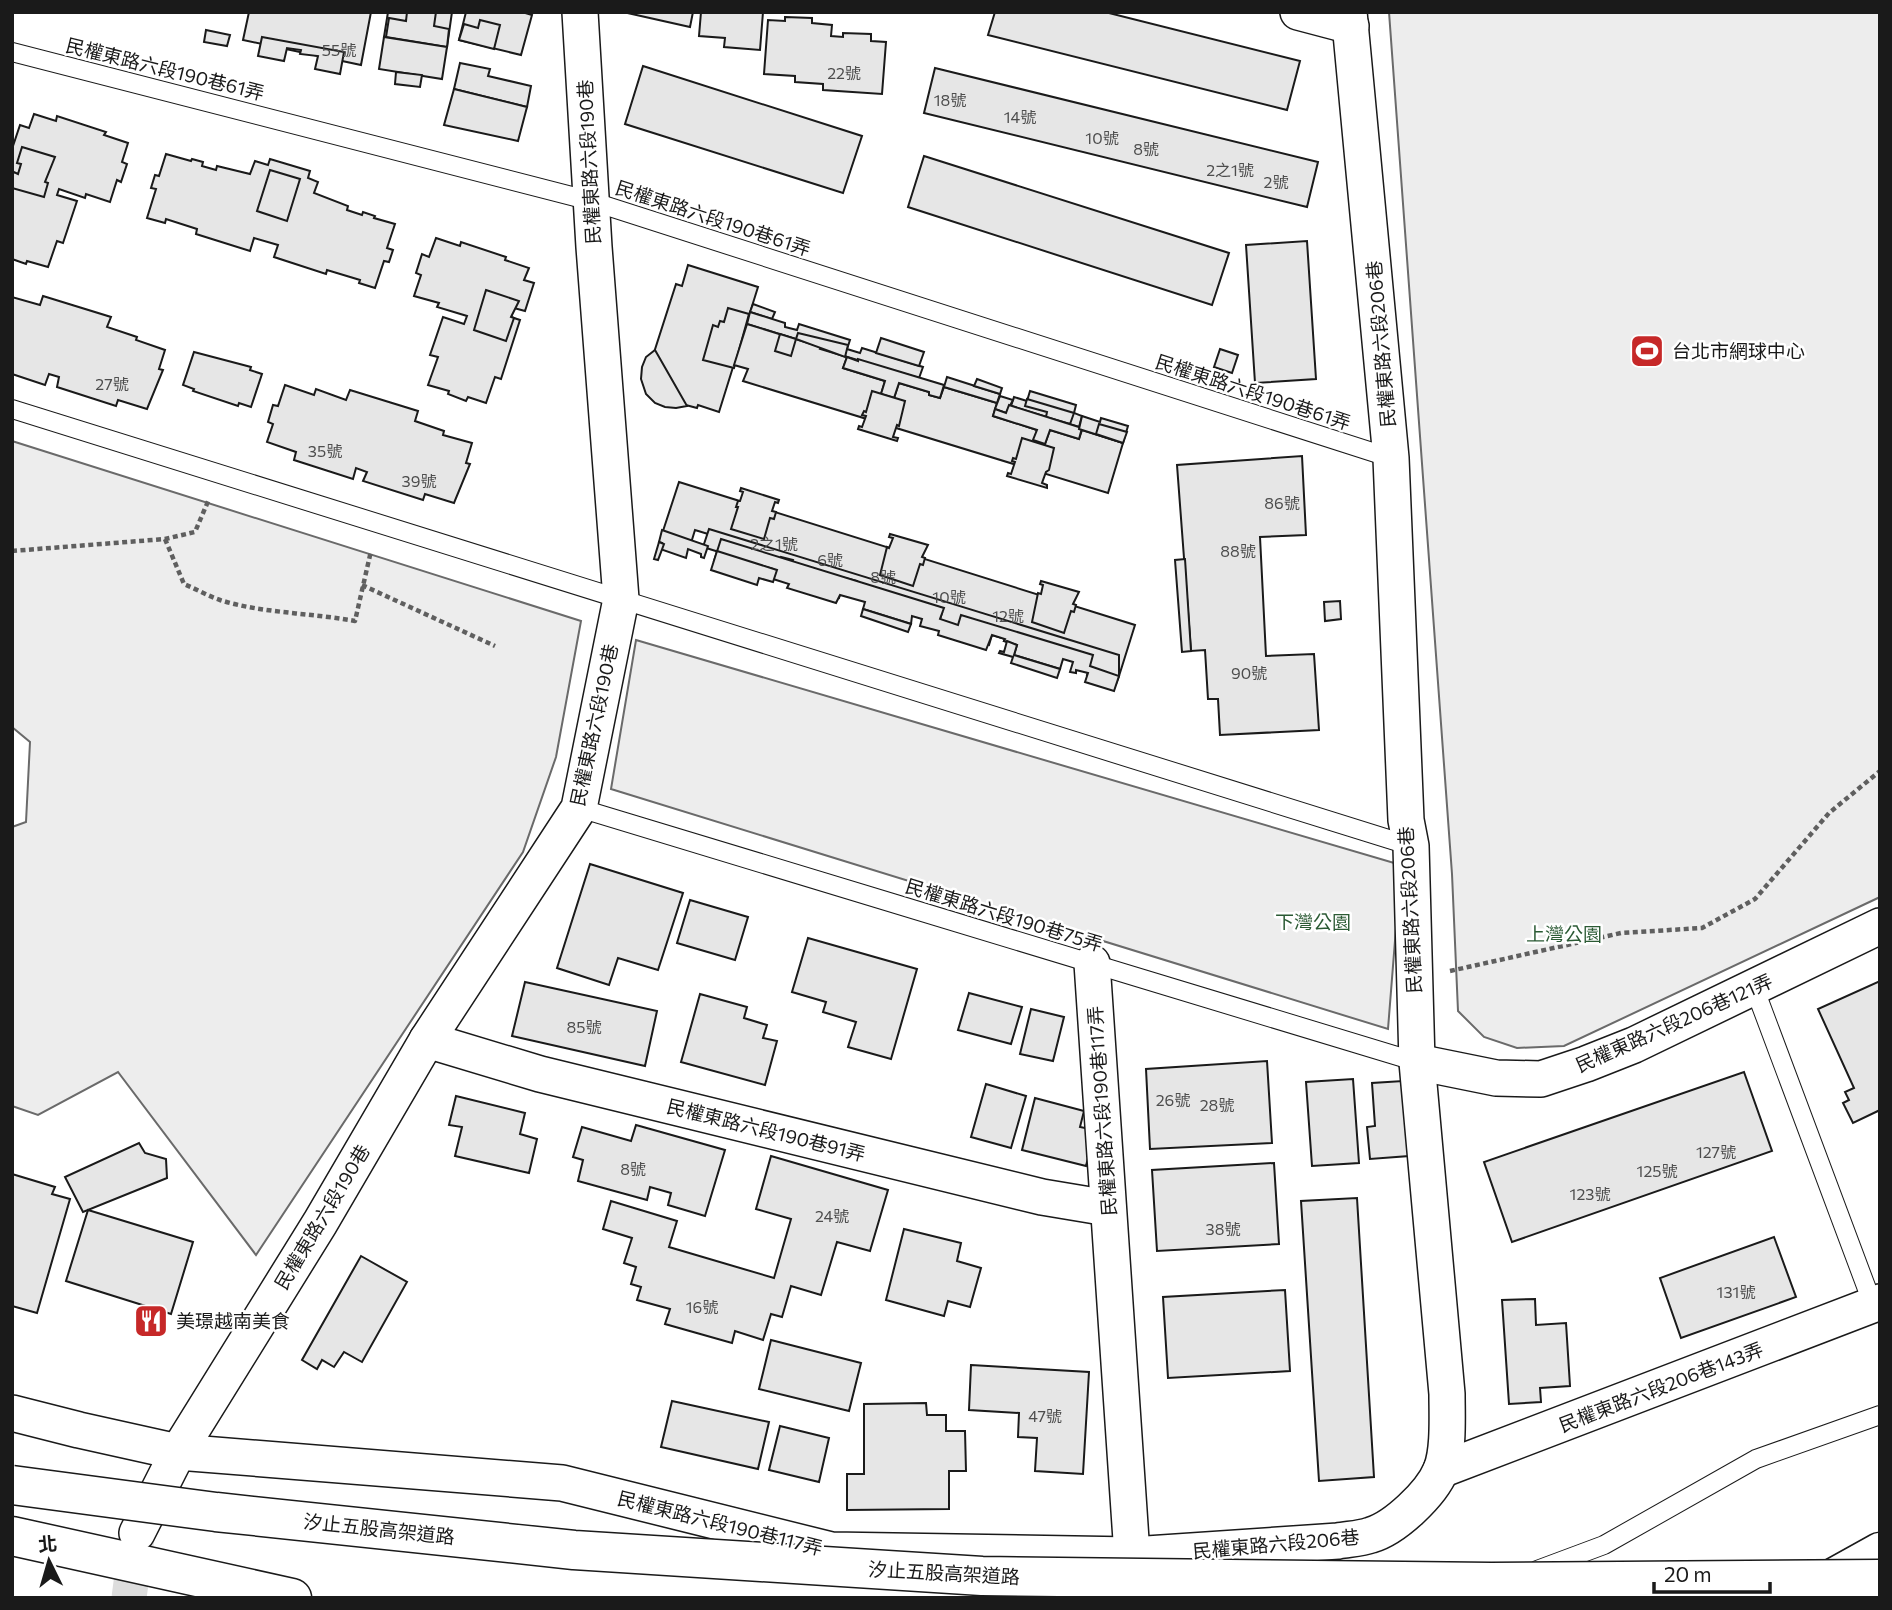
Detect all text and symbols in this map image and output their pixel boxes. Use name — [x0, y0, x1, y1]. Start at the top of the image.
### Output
street label: 民權東路六段190巷61弄 — [64, 33, 267, 104]
house number: 55號 — [322, 40, 356, 59]
house number: 22號 — [827, 63, 861, 82]
street label: 民權東路六段190巷 — [573, 79, 604, 245]
house number: 18號 — [934, 90, 966, 109]
house number: 14號 — [1004, 107, 1036, 126]
house number: 10號 — [1085, 128, 1119, 147]
house number: 8號 — [1133, 139, 1159, 158]
house number: 2之1號 — [1206, 160, 1254, 179]
house number: 2號 — [1264, 172, 1288, 191]
street label: 民權東路六段190巷61弄 — [613, 175, 814, 260]
street label: 民權東路六段206巷 — [1362, 260, 1399, 428]
sports icon: 台北市網球中心 — [1628, 332, 1666, 370]
place label: 台北市網球中心 — [1672, 339, 1805, 362]
street label: 民權東路六段190巷61弄 — [1153, 349, 1354, 434]
house number: 27號 — [95, 374, 129, 393]
house number: 35號 — [308, 441, 342, 460]
house number: 39號 — [402, 471, 436, 490]
house number: 86號 — [1264, 493, 1300, 512]
house number: 2之1號 — [750, 534, 798, 553]
house number: 88號 — [1220, 541, 1256, 560]
house number: 6號 — [817, 550, 843, 569]
house number: 8號 — [870, 567, 896, 586]
house number: 10號 — [932, 587, 966, 606]
house number: 12號 — [992, 606, 1024, 625]
street label: 民權東路六段190巷 — [565, 642, 622, 808]
house number: 90號 — [1231, 663, 1267, 682]
street label: 民權東路六段206巷 — [1394, 826, 1425, 994]
street label: 民權東路六段190巷75弄 — [903, 874, 1106, 955]
park label: 下灣公園 — [1275, 910, 1351, 933]
park label: 上灣公園 — [1526, 922, 1602, 945]
street label: 民權東路六段206巷121弄 — [1572, 969, 1776, 1076]
street label: 民權東路六段190巷117弄 — [1083, 1005, 1120, 1217]
house number: 85號 — [567, 1017, 601, 1036]
house number: 26號 — [1156, 1090, 1190, 1109]
street label: 民權東路六段190巷91弄 — [665, 1094, 868, 1165]
house number: 28號 — [1200, 1095, 1234, 1114]
street label: 民權東路六段190巷 — [269, 1140, 374, 1293]
house number: 127號 — [1696, 1142, 1736, 1161]
house number: 8號 — [620, 1159, 646, 1178]
house number: 125號 — [1637, 1161, 1677, 1180]
house number: 123號 — [1570, 1184, 1610, 1203]
house number: 24號 — [815, 1206, 849, 1225]
house number: 38號 — [1206, 1219, 1240, 1238]
house number: 131號 — [1717, 1282, 1755, 1301]
house number: 16號 — [686, 1297, 718, 1316]
restaurant icon: 美璟越南美食 — [132, 1302, 170, 1340]
place label: 美璟越南美食 — [176, 1309, 290, 1332]
street label: 民權東路六段206巷143弄 — [1556, 1337, 1766, 1436]
house number: 47號 — [1028, 1406, 1062, 1425]
street label: 民權東路六段190巷117弄 — [615, 1486, 825, 1559]
street label: 汐止五股高架道路 — [302, 1509, 456, 1548]
street label: 民權東路六段206巷 — [1192, 1525, 1360, 1562]
north arrow — [14, 1526, 84, 1596]
text: 北 — [37, 1531, 58, 1556]
scale bar — [1654, 1550, 1770, 1594]
street label: 汐止五股高架道路 — [868, 1557, 1021, 1588]
text: 20 m — [1664, 1561, 1712, 1586]

